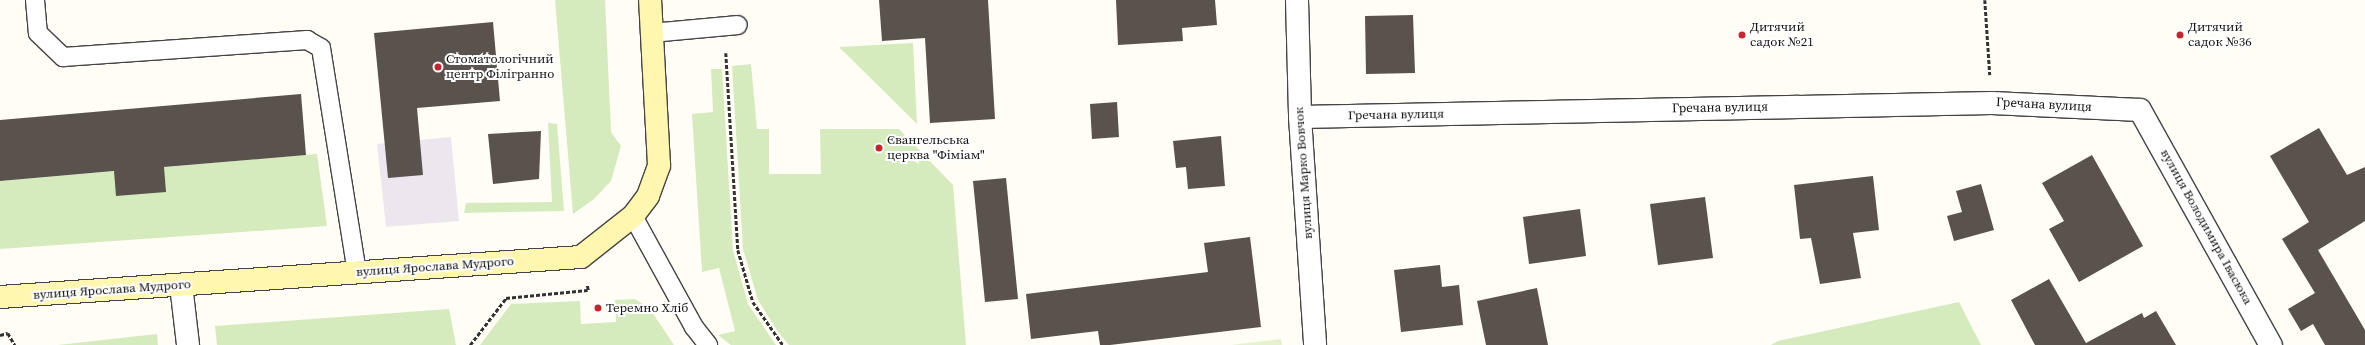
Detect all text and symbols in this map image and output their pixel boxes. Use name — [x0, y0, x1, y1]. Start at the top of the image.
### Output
place label: Дитячий садок №21 — [1750, 20, 1814, 51]
place label: Дитячий садок №36 — [2188, 20, 2252, 51]
marker: Дитячий садок №21 — [1737, 30, 1747, 40]
marker: Дитячий садок №36 — [2175, 30, 2185, 40]
place label: Стоматологічний центр Філігранно — [446, 52, 554, 83]
marker: Стоматологічний центр Філігранно — [433, 62, 443, 72]
street label: Гречана вулиця — [1996, 95, 2092, 115]
street label: Гречана вулиця — [1672, 99, 1768, 117]
street label: вулиця Марко Вовчок — [1292, 106, 1316, 240]
street label: Гречана вулиця — [1348, 106, 1444, 124]
place label: Євангельська церква "Фіміам" — [887, 133, 985, 164]
marker: Євангельська церква "Фіміам" — [874, 143, 884, 153]
street label: вулиця Володимира Івасюка — [2157, 147, 2255, 307]
street label: вулиця Ярослава Мудрого — [356, 254, 514, 280]
street label: вулиця Ярослава Мудрого — [33, 277, 191, 303]
place label: Теремно Хліб — [606, 300, 688, 316]
marker: Теремно Хліб — [593, 303, 603, 313]

